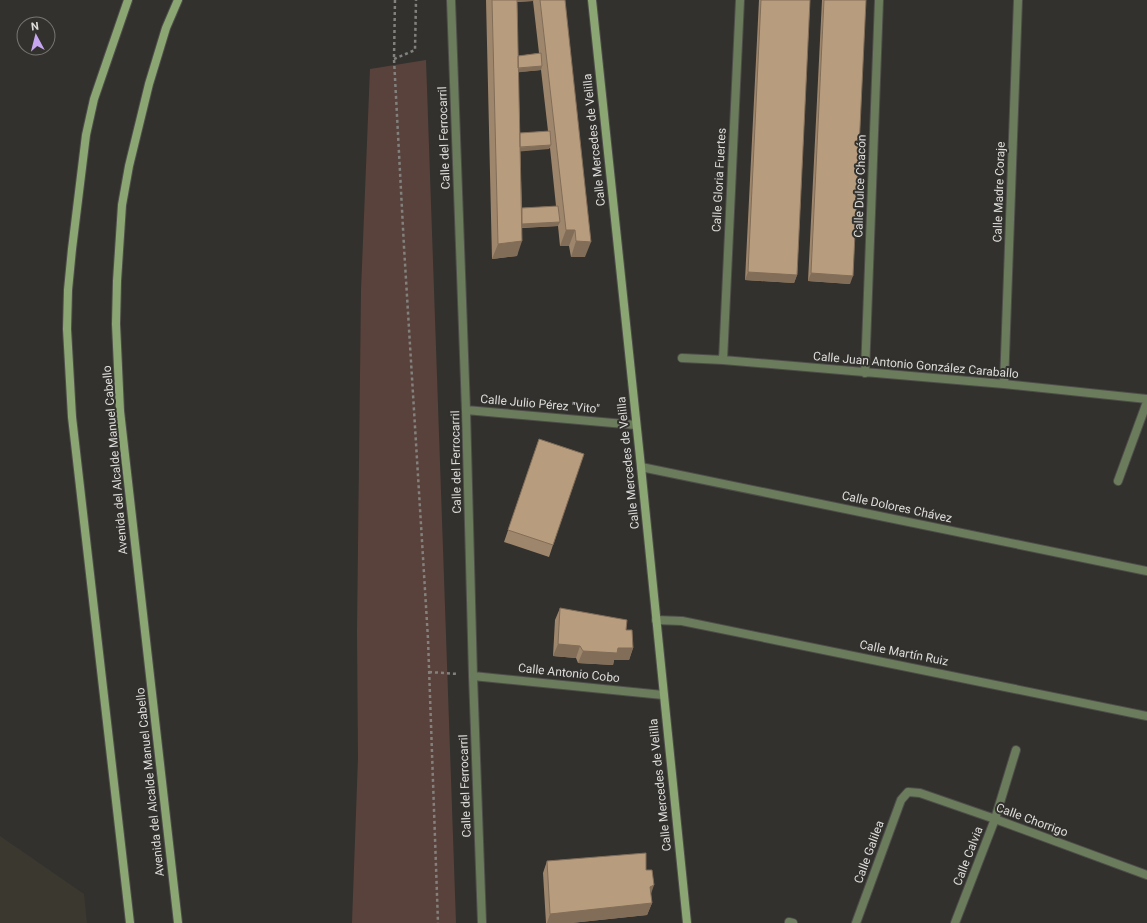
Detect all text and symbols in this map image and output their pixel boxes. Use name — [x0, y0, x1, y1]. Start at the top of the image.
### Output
north arrow — [16, 16, 56, 56]
text: N — [30, 20, 40, 33]
street label: Calle Mercedes de Velilla — [580, 73, 608, 207]
street label: Calle del Ferrocarril — [435, 86, 453, 190]
street label: Calle Gloria Fuertes — [709, 128, 729, 232]
street label: Calle Dulce Chacón — [851, 134, 869, 238]
street label: Calle Madre Coraje — [990, 141, 1008, 243]
street label: Calle Juan Antonio González Caraballo — [813, 349, 1020, 381]
street label: Avenida del Alcalde Manuel Cabello — [100, 365, 130, 555]
street label: Calle Julio Pérez "Vito" — [480, 392, 600, 416]
street label: Calle Mercedes de Velilla — [614, 396, 642, 530]
street label: Calle del Ferrocarril — [448, 410, 464, 514]
street label: Calle Dolores Chávez — [841, 488, 953, 526]
street label: Calle Martín Ruiz — [858, 638, 950, 668]
street label: Calle Antonio Cobo — [517, 661, 621, 685]
street label: Avenida del Alcalde Manuel Cabello — [133, 687, 167, 877]
street label: Calle Mercedes de Velilla — [646, 718, 674, 852]
street label: Calle del Ferrocarril — [456, 734, 474, 838]
street label: Calle Chorrigo — [994, 801, 1070, 840]
street label: Calle Galilea — [851, 819, 887, 885]
street label: Calle Calvia — [950, 825, 986, 887]

